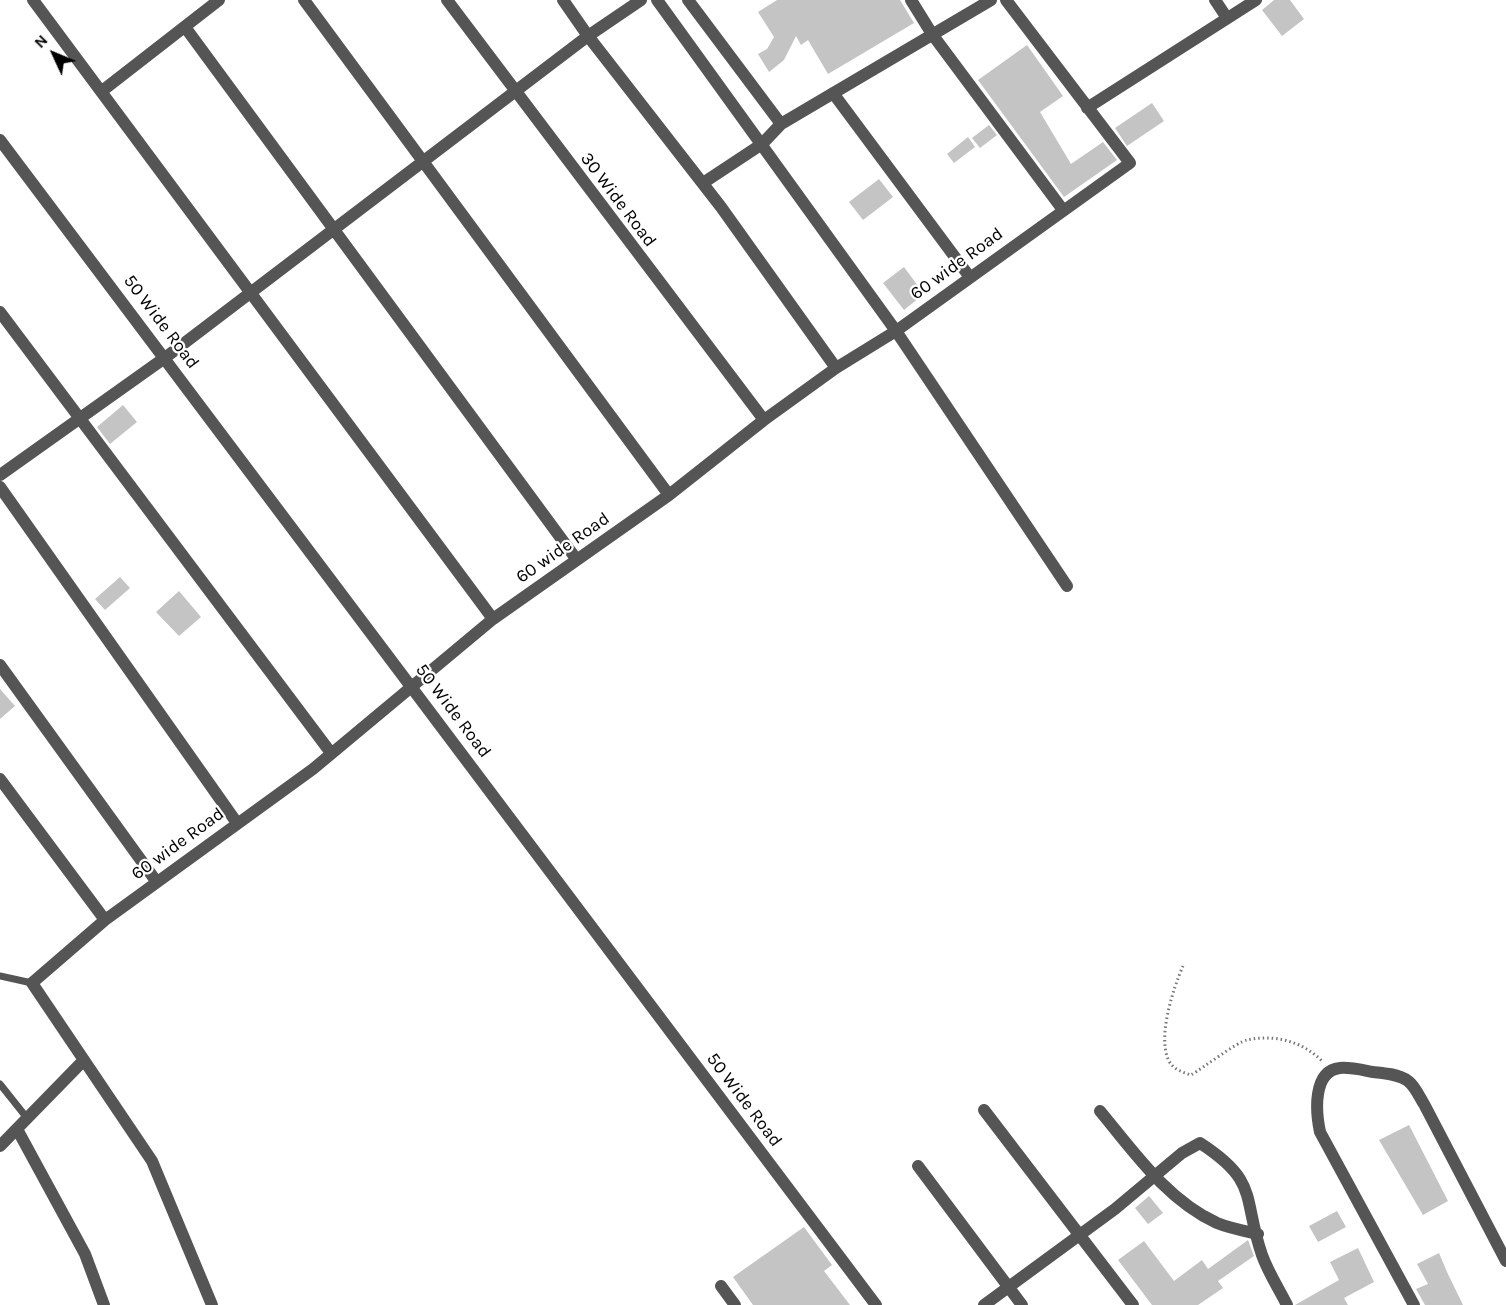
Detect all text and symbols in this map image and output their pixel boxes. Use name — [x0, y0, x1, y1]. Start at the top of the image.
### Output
north arrow — [24, 24, 84, 84]
text: N — [30, 30, 52, 52]
street label: 30 Wide Road — [575, 149, 661, 251]
street label: 60 wide Road — [906, 223, 1008, 305]
street label: 50 Wide Road — [119, 271, 203, 373]
street label: 60 wide Road — [512, 508, 614, 588]
street label: 50 Wide Road — [411, 660, 495, 762]
street label: 60 wide Road — [127, 803, 229, 885]
street label: 50 Wide Road — [702, 1049, 786, 1151]

